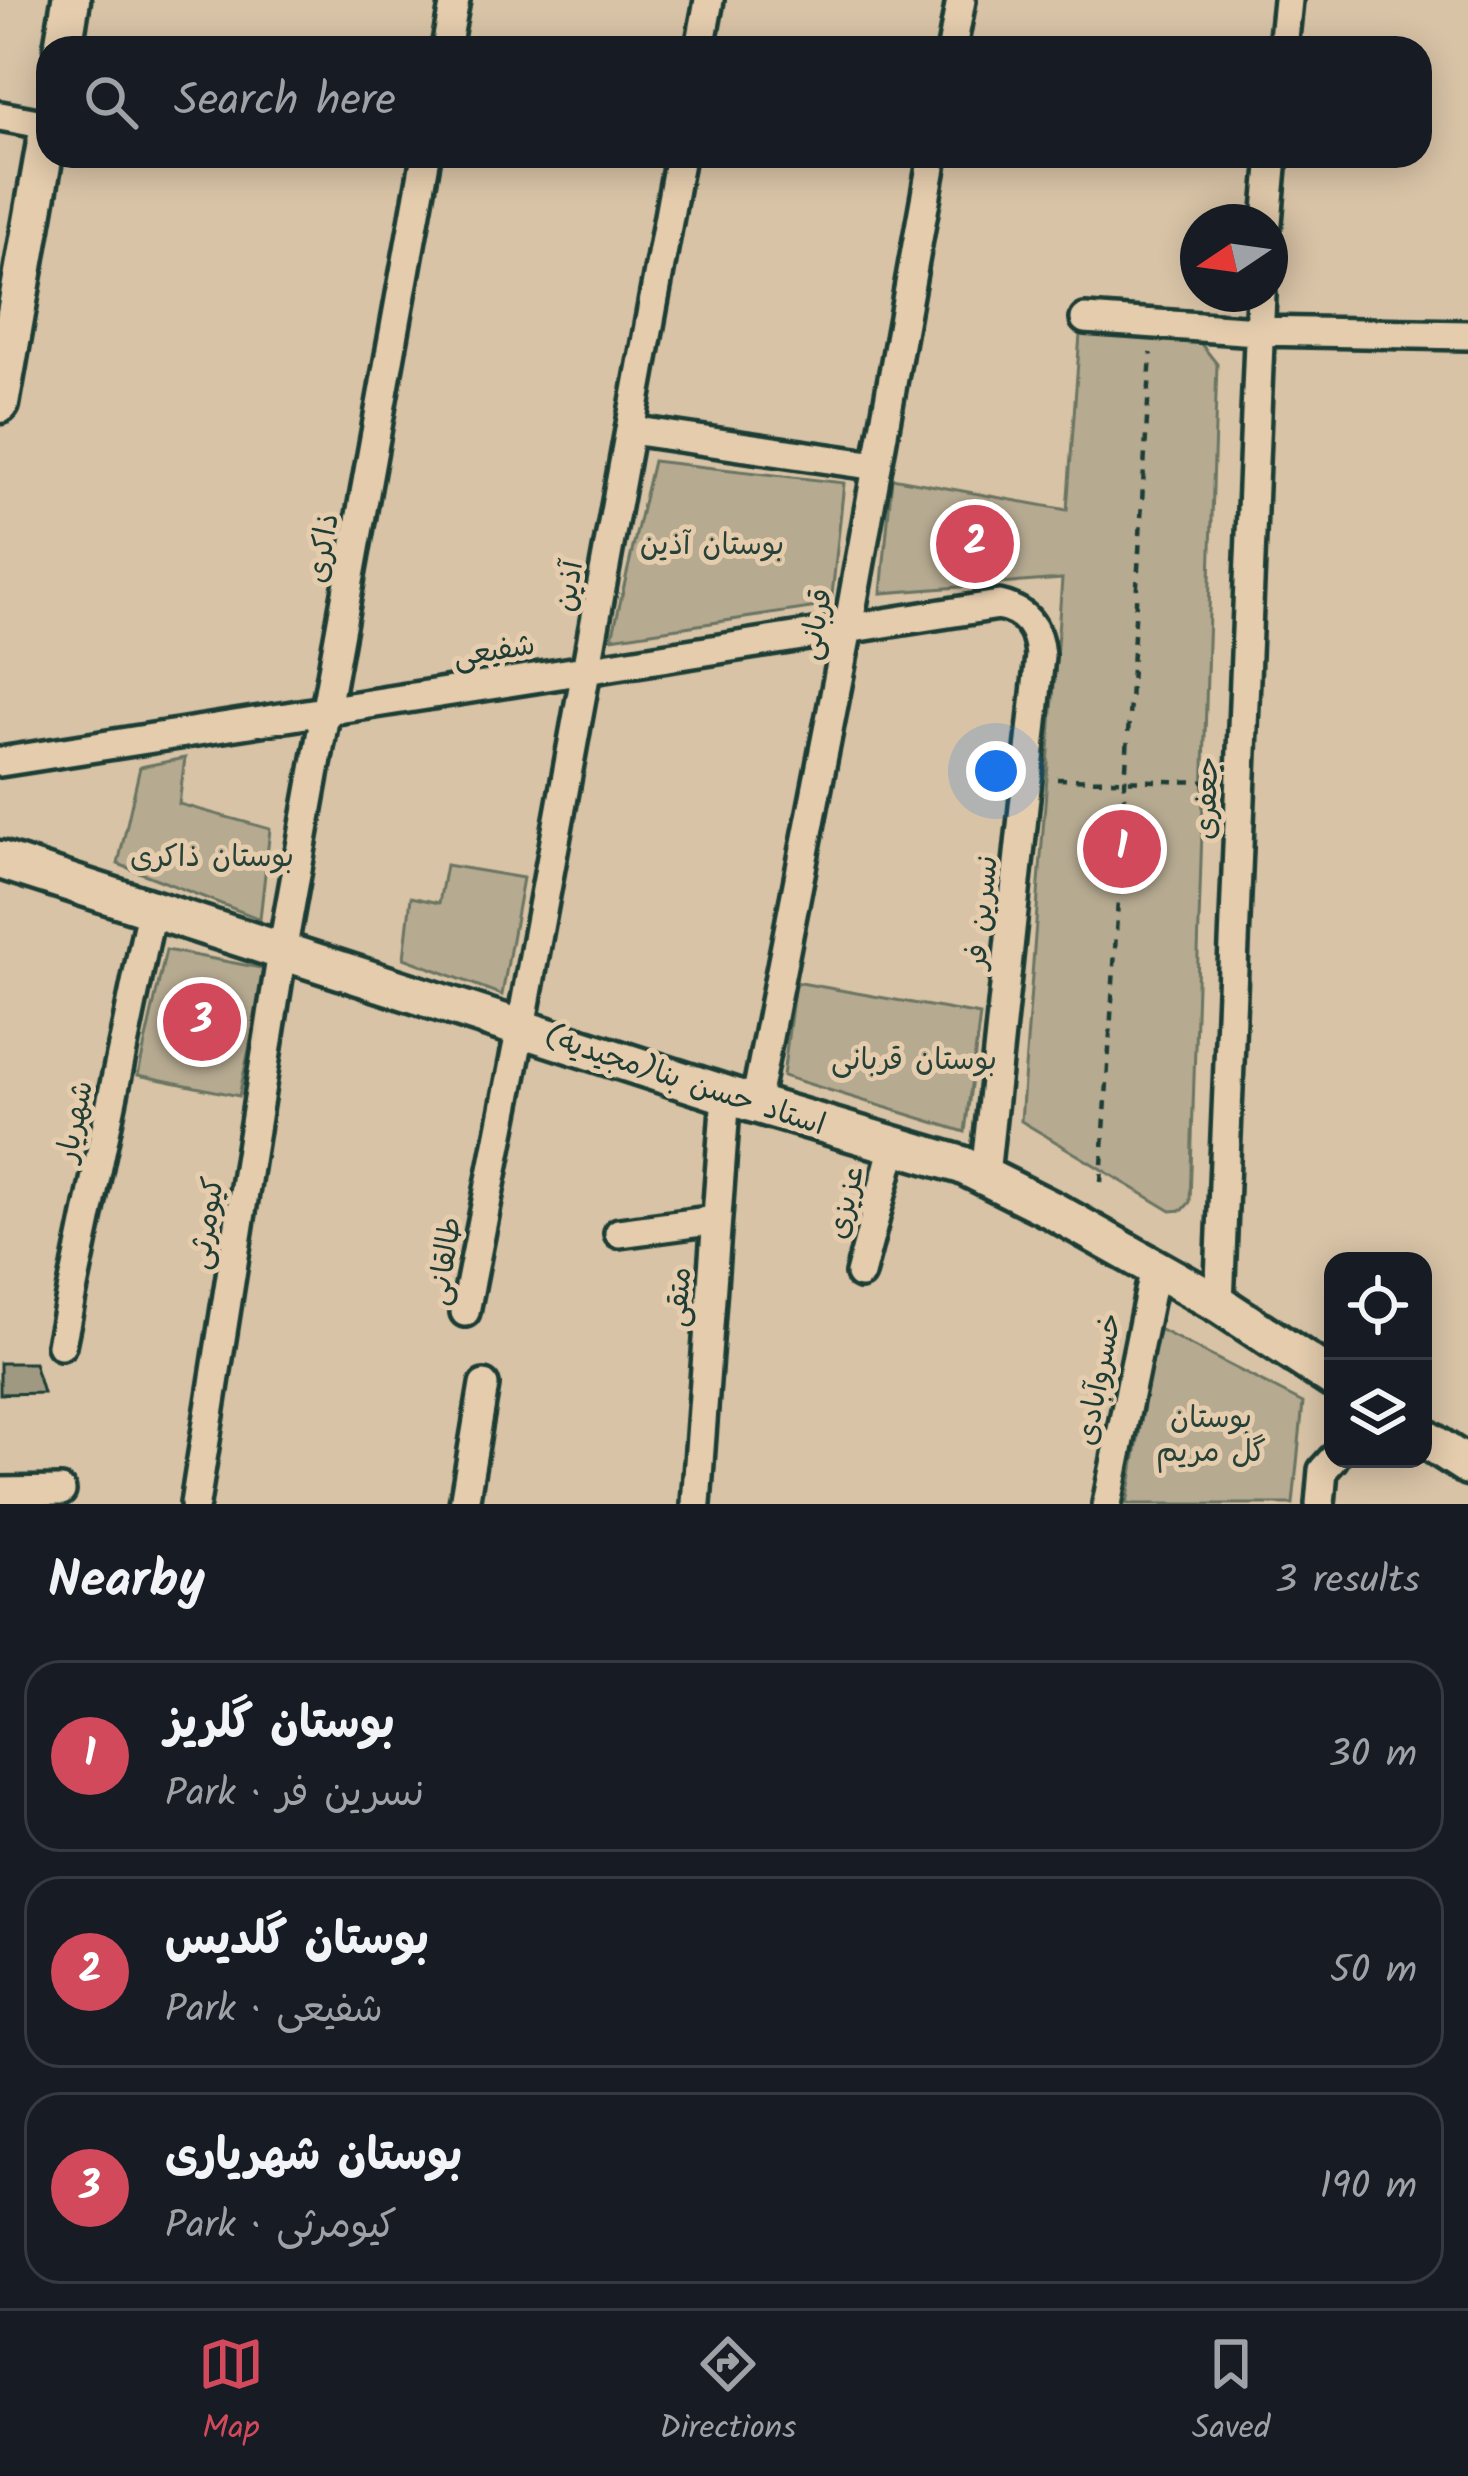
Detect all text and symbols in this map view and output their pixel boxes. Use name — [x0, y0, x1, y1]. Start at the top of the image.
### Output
search box — [36, 36, 1432, 168]
text: Search here — [174, 66, 396, 138]
icon: search — [78, 69, 144, 135]
north arrow — [1180, 204, 1288, 312]
pin: 2 — [936, 499, 1014, 589]
street label: ذاکری — [294, 510, 354, 587]
park label: بوستان آذین — [640, 522, 784, 570]
street label: آذین — [542, 556, 598, 615]
street label: قربانی — [787, 584, 847, 664]
street label: شفیعی — [450, 622, 539, 682]
your location — [966, 741, 1026, 801]
street label: جعفری — [1183, 756, 1233, 841]
pin: 1 — [1083, 804, 1161, 894]
park label: بوستان ذاکری — [130, 834, 294, 882]
street label: نسرین فر — [953, 853, 1013, 974]
pin: 3 — [163, 977, 241, 1067]
street label: استاد حسن بنا(مجیدیه) — [537, 1014, 831, 1150]
park label: بوستان قربانی — [831, 1037, 997, 1085]
street label: شهریار — [43, 1076, 108, 1169]
street label: عزیزی — [815, 1161, 879, 1244]
street label: کیومرثی — [177, 1174, 239, 1273]
street label: طالقانی — [415, 1214, 477, 1309]
map controls — [1324, 1252, 1432, 1468]
button: locate — [1324, 1252, 1432, 1360]
street label: متقی — [654, 1265, 706, 1329]
street label: خسروآبادی — [1064, 1309, 1136, 1450]
button: layers — [1324, 1360, 1432, 1468]
park label: بوستان گل مریم — [1156, 1395, 1266, 1477]
text: Nearby — [48, 1542, 205, 1623]
text: 3 results — [1275, 1551, 1420, 1613]
text: بوستان گلریز — [165, 1689, 395, 1761]
text: 1 — [84, 1725, 96, 1787]
text: 30 m — [1329, 1725, 1417, 1787]
text: Park · نسرین فر — [165, 1764, 424, 1826]
text: بوستان گلدیس — [165, 1905, 429, 1977]
text: 2 — [79, 1941, 101, 2003]
text: 50 m — [1330, 1941, 1417, 2003]
text: Park · شفیعی — [165, 1980, 383, 2042]
text: بوستان شهریاری — [165, 2121, 462, 2193]
text: 3 — [79, 2157, 101, 2219]
text: 190 m — [1320, 2157, 1417, 2219]
text: Park · کیومرثی — [165, 2196, 397, 2258]
tab: Map — [198, 2331, 264, 2456]
tab: Directions — [659, 2331, 796, 2456]
tab: Saved — [1192, 2331, 1270, 2456]

